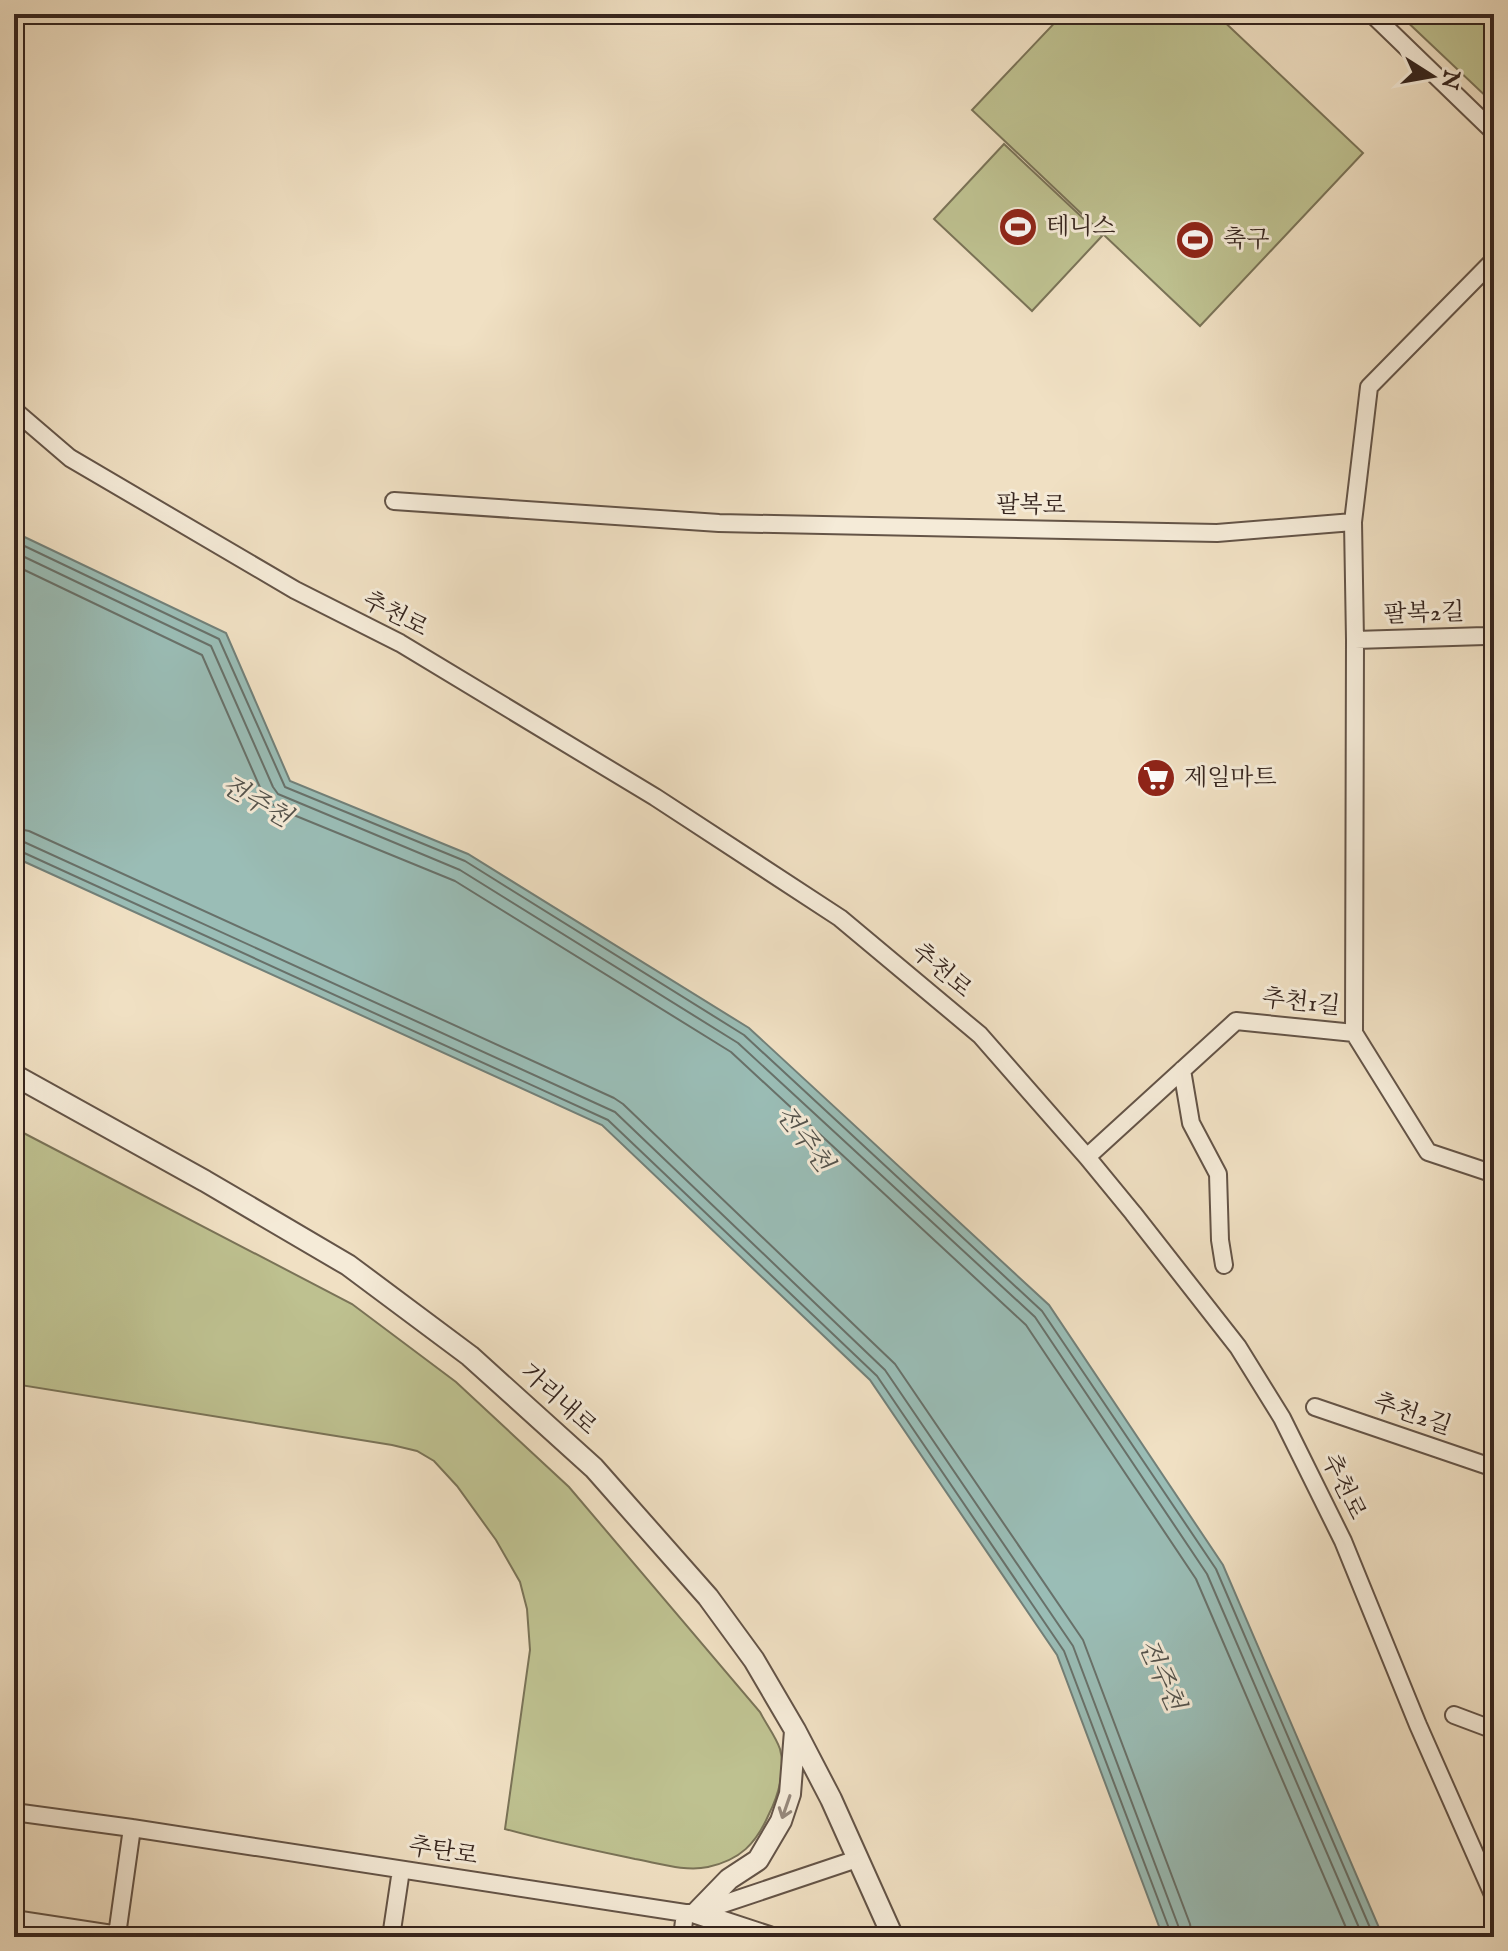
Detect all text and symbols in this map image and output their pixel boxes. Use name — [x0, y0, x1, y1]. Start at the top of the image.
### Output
north arrow — [1392, 36, 1472, 116]
text: N — [1434, 66, 1465, 91]
sports icon: 테니스 — [997, 206, 1039, 248]
place label: 테니스 — [1046, 212, 1116, 243]
sports icon: 축구 — [1174, 219, 1216, 261]
place label: 축구 — [1223, 225, 1269, 256]
street label: 팔복로 — [996, 490, 1066, 522]
street label: 추천로 — [357, 585, 433, 645]
street label: 팔복2길 — [1383, 597, 1465, 631]
supermarket icon: 제일마트 — [1135, 757, 1177, 799]
place label: 제일마트 — [1184, 763, 1277, 794]
water label: 전주천 — [215, 769, 299, 836]
street label: 추천로 — [904, 937, 978, 1005]
street label: 추천1길 — [1260, 983, 1342, 1023]
water label: 전주천 — [768, 1099, 841, 1181]
street label: 가리내로 — [513, 1357, 603, 1443]
street label: 추천2길 — [1369, 1387, 1455, 1443]
street label: 추천로 — [1314, 1449, 1372, 1525]
water label: 전주천 — [1131, 1634, 1192, 1718]
one-way arrow — [777, 1794, 792, 1819]
street label: 추탄로 — [406, 1831, 480, 1873]

